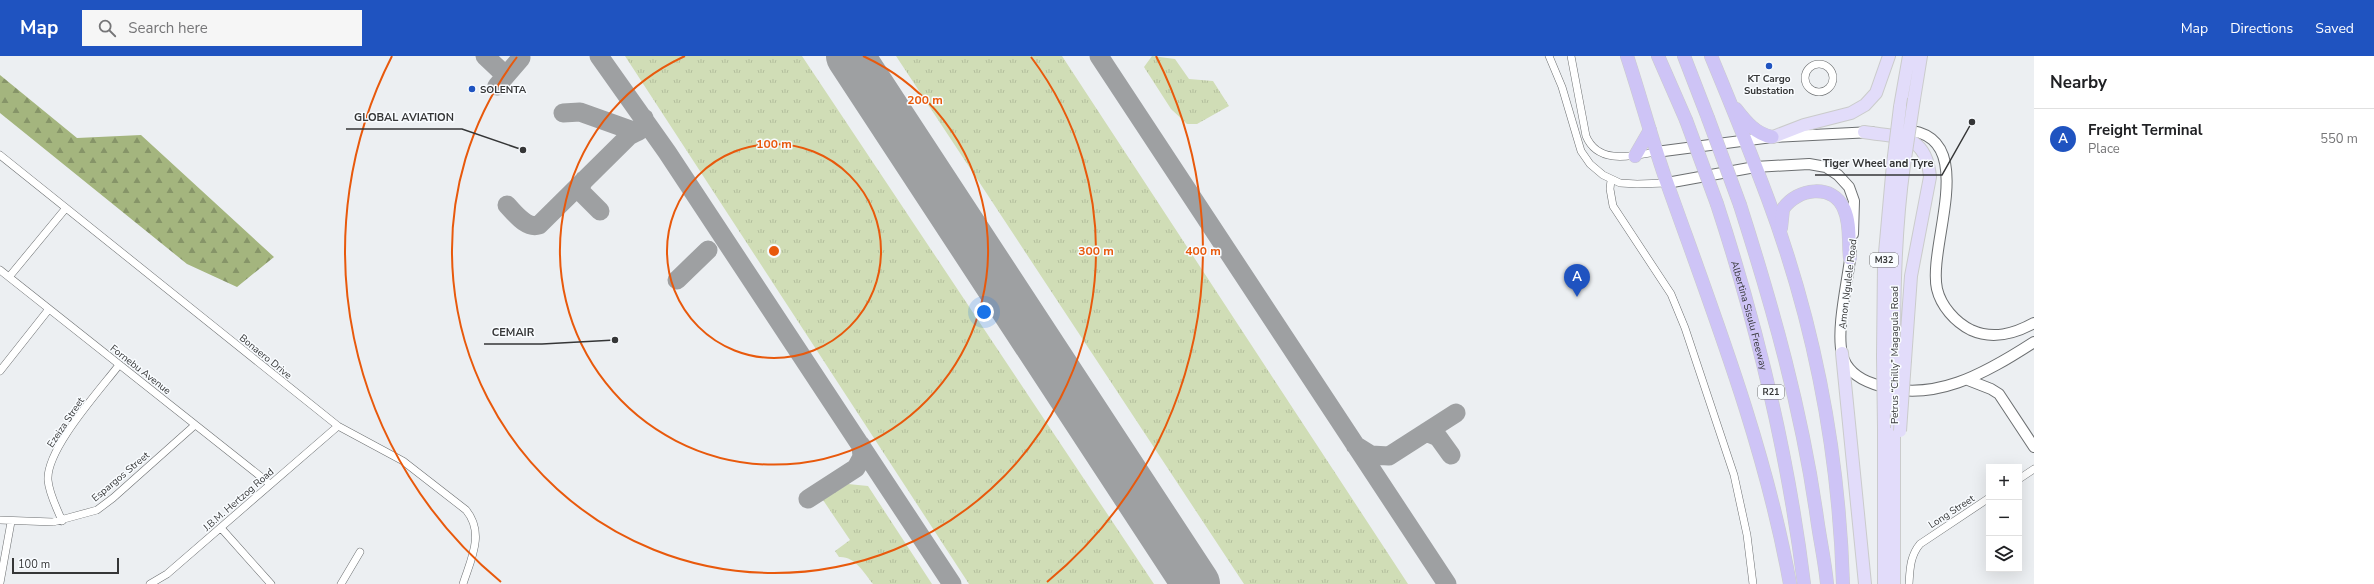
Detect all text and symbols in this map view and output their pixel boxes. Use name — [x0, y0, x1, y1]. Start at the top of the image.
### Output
search box — [82, 10, 362, 46]
text: Map — [20, 15, 58, 41]
icon: search — [96, 17, 118, 39]
text: Search here — [128, 18, 208, 38]
text: Map — [2181, 19, 2208, 38]
text: Directions — [2230, 19, 2293, 38]
text: Saved — [2315, 19, 2354, 38]
marker: KT Cargo Substation — [1764, 61, 1774, 71]
text: Nearby — [2050, 71, 2107, 94]
place label: KT Cargo Substation — [1744, 72, 1794, 98]
place label: SOLENTA — [480, 83, 527, 97]
marker: SOLENTA — [467, 84, 477, 94]
text: 200 m — [907, 92, 943, 108]
callout: GLOBAL AVIATION — [346, 106, 462, 129]
text: GLOBAL AVIATION — [354, 110, 454, 125]
text: Freight Terminal — [2088, 120, 2203, 140]
text: A — [2058, 130, 2068, 148]
text: 550 m — [2320, 130, 2358, 148]
text: 100 m — [756, 136, 792, 152]
text: Place — [2088, 140, 2120, 158]
callout: Tiger Wheel and Tyre — [1815, 152, 1942, 175]
text: Tiger Wheel and Tyre — [1823, 156, 1933, 171]
street label: Amon Ngulele Road — [1836, 238, 1860, 330]
text: 300 m — [1078, 243, 1114, 259]
text: 400 m — [1185, 243, 1221, 259]
centre of rings — [767, 244, 781, 258]
road number: M32 — [1870, 253, 1898, 267]
street label: Albertina Sisulu Freeway — [1727, 259, 1771, 373]
pin: A — [1564, 264, 1590, 297]
street label: Petrus “Chilly” Magagula Road — [1888, 286, 1902, 424]
your location — [974, 302, 994, 322]
callout: CEMAIR — [484, 321, 542, 344]
text: CEMAIR — [492, 325, 535, 340]
street label: Bonaero Drive — [236, 331, 295, 382]
street label: Fornebu Avenue — [107, 342, 174, 398]
road number: R21 — [1758, 385, 1784, 399]
street label: Ezeiza Street — [44, 394, 88, 450]
street label: Espargos Street — [89, 448, 153, 505]
map controls — [1986, 464, 2022, 572]
button: + — [1986, 464, 2022, 500]
street label: J.B.M. Hertzog Road — [199, 465, 277, 535]
street label: Long Street — [1926, 491, 1978, 532]
button: − — [1986, 500, 2022, 536]
button: layers — [1986, 536, 2022, 572]
scale bar — [12, 556, 119, 575]
text: 100 m — [18, 557, 50, 572]

